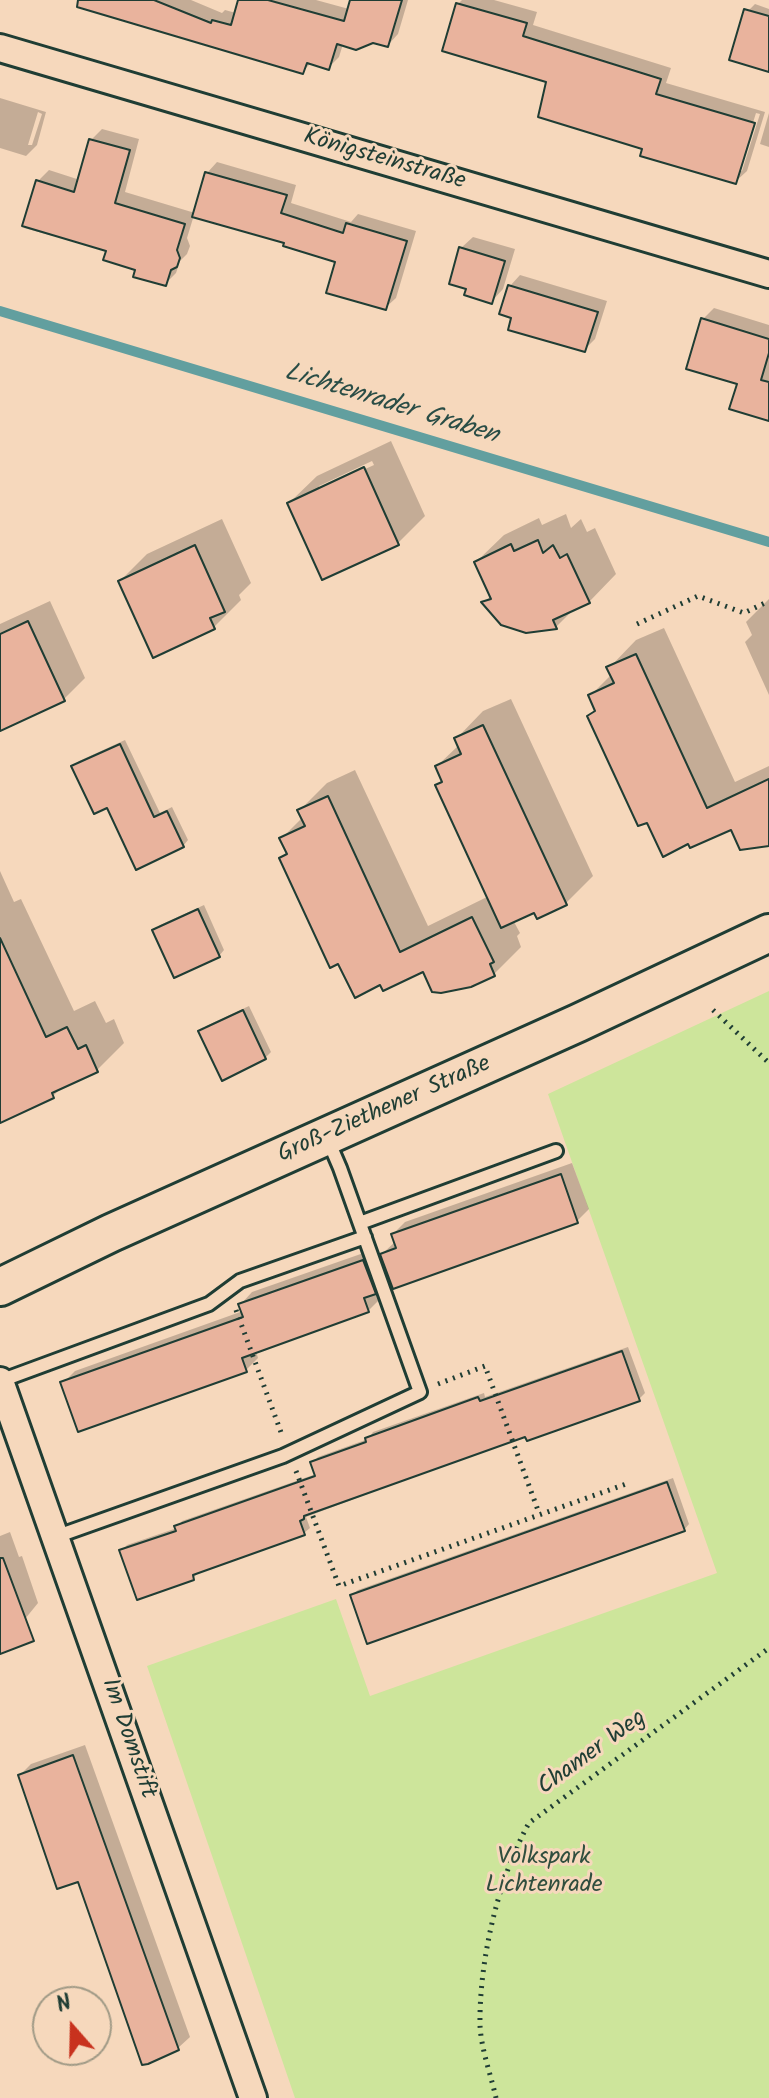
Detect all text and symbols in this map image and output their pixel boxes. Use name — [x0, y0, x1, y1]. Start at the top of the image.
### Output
street label: Königsteinstraße — [300, 124, 468, 198]
water label: Lichtenrader Graben — [280, 359, 502, 453]
street label: Groß-Ziethener Straße — [274, 1051, 496, 1171]
street label: Im Domstift — [93, 1675, 161, 1803]
street label: Chamer Weg — [533, 1705, 653, 1803]
park label: Volkspark Lichtenrade — [485, 1845, 603, 1901]
north arrow — [32, 1986, 112, 2066]
text: N — [52, 1986, 77, 2024]

